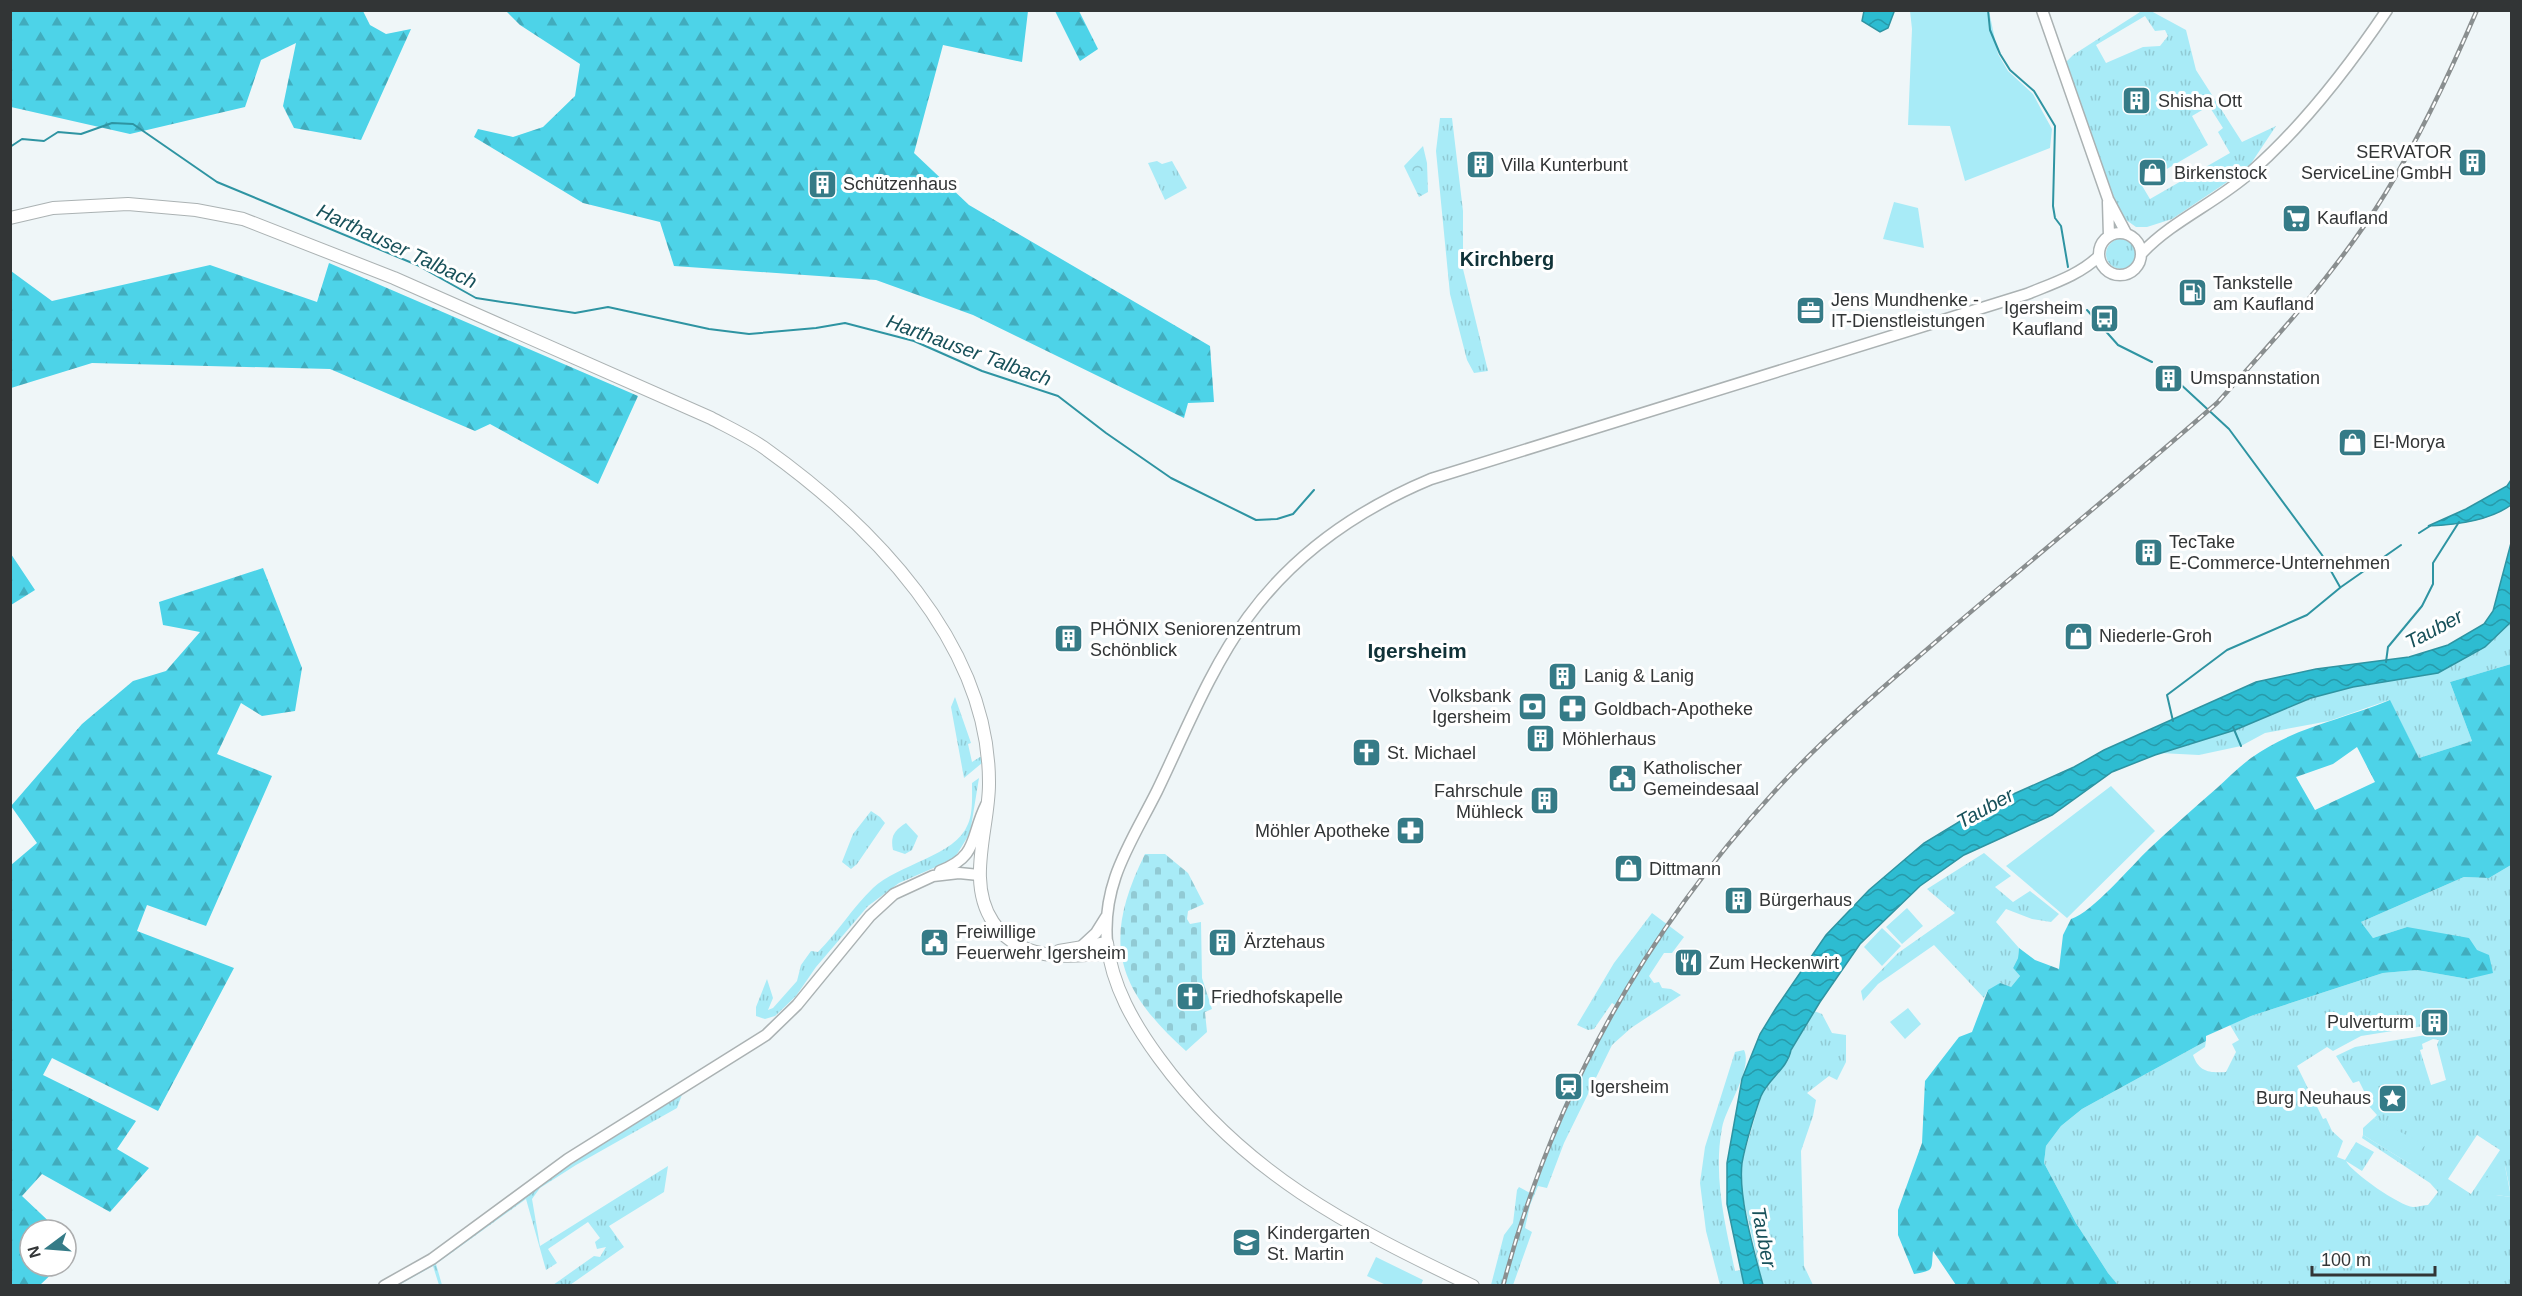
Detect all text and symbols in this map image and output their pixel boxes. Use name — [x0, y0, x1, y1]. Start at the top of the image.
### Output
building icon: Shisha Ott — [2121, 85, 2153, 117]
place label: Shisha Ott — [2158, 91, 2242, 111]
place label: SERVATOR ServiceLine GmbH — [2301, 142, 2452, 183]
building icon: SERVATOR ServiceLine GmbH — [2457, 146, 2489, 178]
building icon: Villa Kunterbunt — [1464, 149, 1496, 181]
place label: Villa Kunterbunt — [1501, 155, 1628, 175]
shop icon: Birkenstock — [2137, 157, 2169, 189]
place label: Birkenstock — [2174, 163, 2268, 183]
building icon: Schützenhaus — [806, 168, 838, 200]
place label: Schützenhaus — [843, 174, 957, 194]
water label: Harthauser Talbach — [314, 199, 480, 293]
supermarket icon: Kaufland — [2280, 202, 2312, 234]
place label: Kaufland — [2317, 208, 2388, 228]
district label: Kirchberg — [1460, 248, 1554, 270]
place label: Tankstelle am Kaufland — [2213, 273, 2314, 314]
fuel station icon: Tankstelle am Kaufland — [2176, 277, 2208, 309]
place label: Jens Mundhenke - IT-Dienstleistungen — [1831, 290, 1985, 331]
office icon: Jens Mundhenke - IT-Dienstleistungen — [1794, 294, 1826, 326]
place label: Igersheim Kaufland — [2004, 298, 2083, 339]
bus stop icon: Igersheim Kaufland — [2088, 302, 2120, 334]
water label: Harthauser Talbach — [884, 310, 1054, 390]
building icon: Umspannstation — [2153, 362, 2185, 394]
place label: Umspannstation — [2190, 368, 2320, 388]
shop icon: El-Morya — [2336, 426, 2368, 458]
place label: El-Morya — [2373, 432, 2446, 452]
place label: TecTake E-Commerce-Unternehmen — [2169, 532, 2390, 573]
building icon: TecTake E-Commerce-Unternehmen — [2132, 536, 2164, 568]
water label: Tauber — [2402, 604, 2468, 653]
place label: PHÖNIX Seniorenzentrum Schönblick — [1090, 619, 1301, 660]
shop icon: Niederle-Groh — [2062, 620, 2094, 652]
building icon: PHÖNIX Seniorenzentrum Schönblick — [1053, 623, 1085, 655]
place label: Niederle-Groh — [2099, 626, 2212, 646]
district label: Igersheim — [1367, 639, 1467, 662]
building icon: Lanig & Lanig — [1547, 660, 1579, 692]
place label: Lanig & Lanig — [1584, 666, 1694, 686]
place label: Volksbank Igersheim — [1429, 686, 1512, 727]
bank icon: Volksbank Igersheim — [1516, 690, 1548, 722]
pharmacy icon: Goldbach-Apotheke — [1557, 693, 1589, 725]
place label: Goldbach-Apotheke — [1594, 699, 1753, 719]
building icon: Möhlerhaus — [1525, 723, 1557, 755]
place label: Möhlerhaus — [1562, 729, 1656, 749]
church icon: St. Michael — [1350, 737, 1382, 769]
place label: St. Michael — [1387, 743, 1476, 763]
place label: Katholischer Gemeindesaal — [1643, 758, 1759, 799]
public building icon: Katholischer Gemeindesaal — [1606, 762, 1638, 794]
place label: Fahrschule Mühleck — [1434, 781, 1524, 822]
water label: Tauber — [1953, 783, 2018, 833]
building icon: Fahrschule Mühleck — [1528, 785, 1560, 817]
pharmacy icon: Möhler Apotheke — [1395, 815, 1427, 847]
place label: Möhler Apotheke — [1255, 821, 1390, 841]
shop icon: Dittmann — [1612, 853, 1644, 885]
place label: Dittmann — [1649, 859, 1721, 879]
building icon: Bürgerhaus — [1722, 884, 1754, 916]
place label: Bürgerhaus — [1759, 890, 1852, 910]
place label: Freiwillige Feuerwehr Igersheim — [956, 922, 1126, 963]
public building icon: Freiwillige Feuerwehr Igersheim — [919, 926, 951, 958]
building icon: Ärztehaus — [1207, 926, 1239, 958]
place label: Ärztehaus — [1244, 932, 1325, 952]
restaurant icon: Zum Heckenwirt — [1672, 947, 1704, 979]
place label: Zum Heckenwirt — [1709, 953, 1839, 973]
church icon: Friedhofskapelle — [1174, 981, 1206, 1013]
place label: Friedhofskapelle — [1211, 987, 1343, 1007]
building icon: Pulverturm — [2419, 1006, 2451, 1038]
place label: Pulverturm — [2327, 1012, 2414, 1032]
station icon: Igersheim — [1553, 1071, 1585, 1103]
place label: Igersheim — [1590, 1077, 1669, 1097]
place icon: Burg Neuhaus — [2376, 1082, 2408, 1114]
place label: Burg Neuhaus — [2256, 1088, 2371, 1108]
water label: Tauber — [1747, 1205, 1781, 1271]
north arrow — [18, 1218, 78, 1278]
place label: Kindergarten St. Martin — [1267, 1223, 1370, 1264]
school or university icon: Kindergarten St. Martin — [1230, 1227, 1262, 1259]
scale bar — [2312, 1239, 2435, 1277]
text: N — [24, 1244, 44, 1260]
text: 100 m — [2321, 1250, 2371, 1270]

